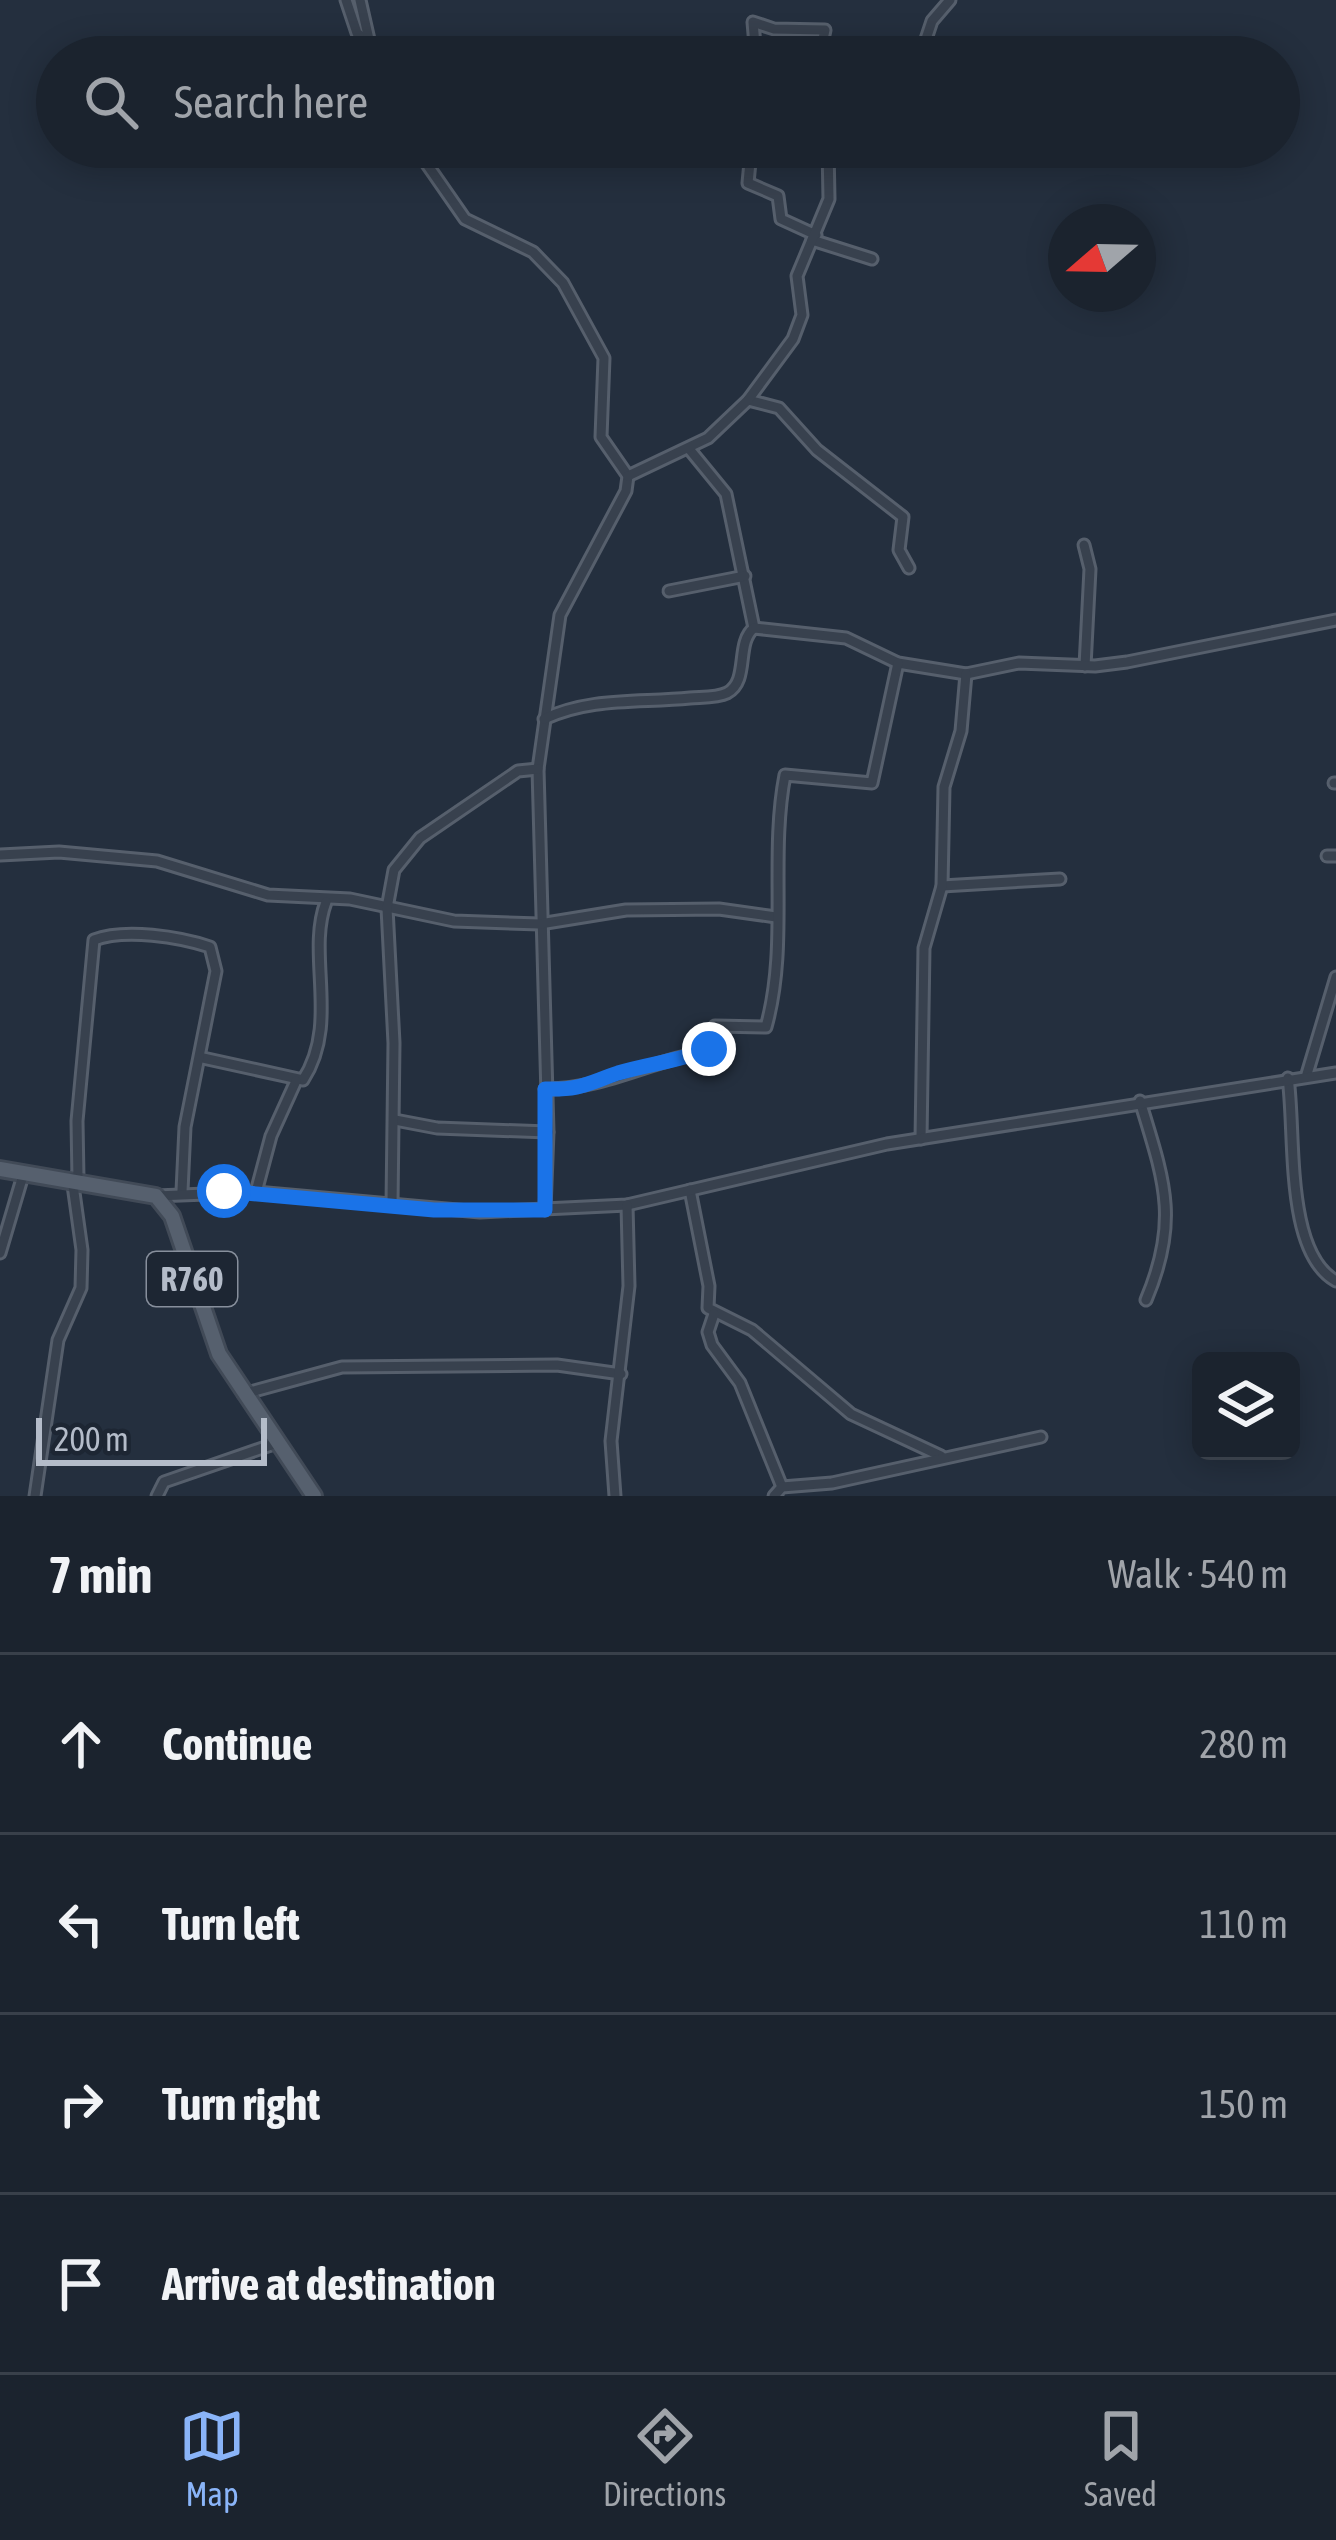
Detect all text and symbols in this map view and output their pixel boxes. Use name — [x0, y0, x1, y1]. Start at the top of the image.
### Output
search box — [36, 36, 1300, 168]
icon: search — [78, 69, 144, 135]
text: Search here — [174, 76, 368, 128]
north arrow — [1048, 204, 1156, 312]
route end — [682, 1022, 736, 1076]
route start — [197, 1164, 251, 1218]
road number: R760 — [147, 1252, 237, 1306]
map controls — [1192, 1352, 1300, 1460]
button: layers — [1192, 1352, 1300, 1460]
scale bar — [36, 1412, 267, 1465]
text: 200 m — [54, 1420, 129, 1458]
text: 7 min — [48, 1545, 152, 1604]
text: Walk · 540 m — [1108, 1552, 1288, 1596]
icon: ahead — [48, 1711, 114, 1777]
text: Continue — [162, 1718, 313, 1770]
text: 280 m — [1200, 1722, 1288, 1766]
icon: left — [48, 1891, 114, 1957]
text: Turn left — [162, 1898, 300, 1950]
text: 110 m — [1200, 1902, 1288, 1946]
icon: right — [48, 2071, 114, 2137]
text: Turn right — [162, 2078, 320, 2130]
text: 150 m — [1200, 2082, 1288, 2126]
icon: arrive — [48, 2251, 114, 2317]
text: Arrive at destination — [162, 2258, 496, 2310]
tab: Map — [179, 2403, 245, 2513]
tab: Directions — [603, 2403, 726, 2513]
tab: Saved — [1084, 2403, 1157, 2513]

